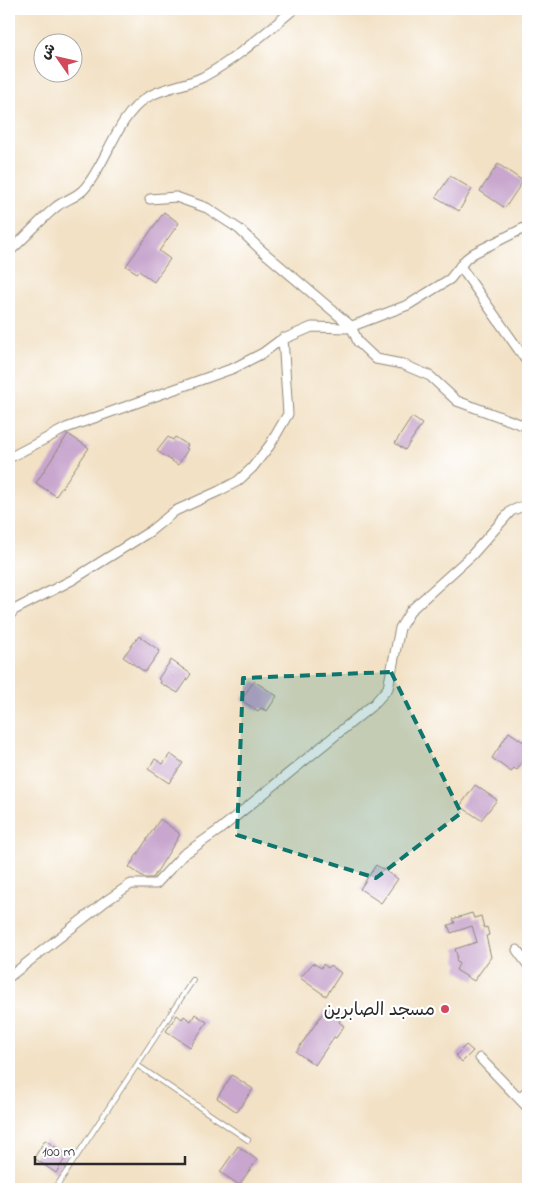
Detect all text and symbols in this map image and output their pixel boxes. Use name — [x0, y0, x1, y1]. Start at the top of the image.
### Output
north arrow — [32, 32, 82, 82]
text: ش — [35, 39, 61, 64]
place label: مسجد الصابرين — [324, 998, 435, 1024]
marker: مسجد الصابرين — [439, 1003, 451, 1015]
scale bar — [35, 1133, 185, 1165]
text: 100 m — [42, 1141, 75, 1163]

